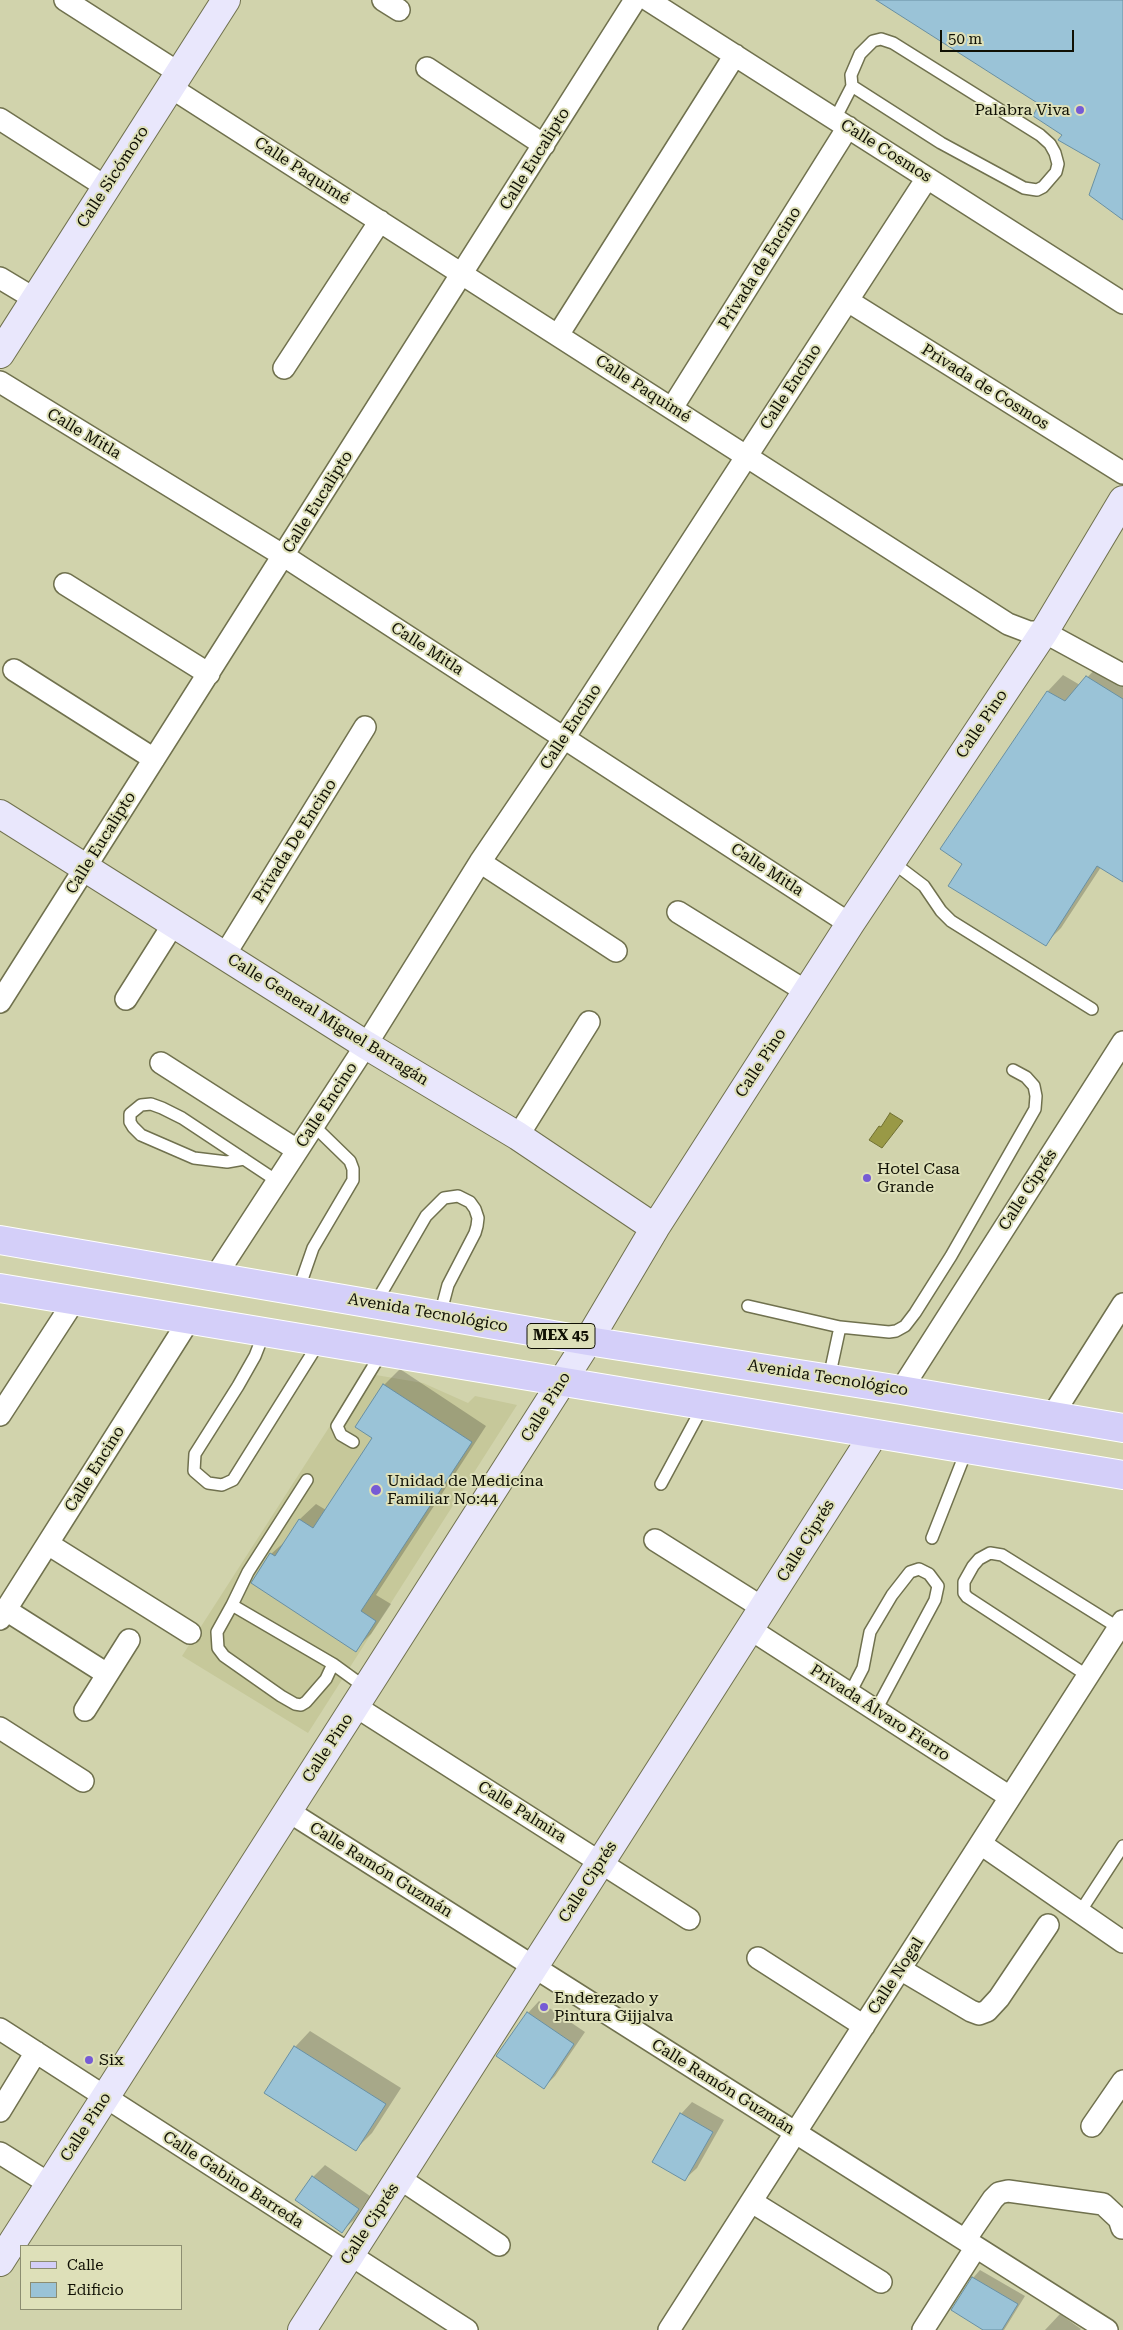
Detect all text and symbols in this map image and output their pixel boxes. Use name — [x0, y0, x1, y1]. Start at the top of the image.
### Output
scale bar — [943, 20, 1077, 52]
text: 50 m — [948, 30, 982, 48]
place label: Palabra Viva — [974, 100, 1070, 120]
street label: Calle Eucalipto — [496, 104, 574, 214]
marker: Palabra Viva — [1074, 104, 1086, 116]
street label: Calle Cosmos — [837, 115, 935, 187]
street label: Calle Sicómoro — [73, 123, 153, 231]
street label: Calle Paquimé — [251, 133, 353, 209]
street label: Privada de Encino — [715, 203, 805, 333]
street label: Privada de Cosmos — [918, 340, 1052, 434]
street label: Calle Encino — [756, 341, 826, 433]
street label: Calle Paquimé — [592, 351, 694, 427]
street label: Calle Mitla — [44, 404, 124, 464]
street label: Calle Eucalipto — [279, 447, 357, 557]
street label: Calle Mitla — [387, 618, 467, 680]
street label: Calle Encino — [536, 681, 606, 773]
street label: Calle Pino — [952, 686, 1012, 762]
street label: Privada De Encino — [249, 775, 341, 907]
street label: Calle Eucalipto — [62, 788, 140, 898]
street label: Calle Mitla — [727, 839, 807, 901]
street label: Calle General Miguel Barragán — [224, 950, 432, 1090]
street label: Calle Pino — [732, 1025, 790, 1101]
street label: Calle Encino — [292, 1059, 362, 1151]
street label: Calle Ciprés — [995, 1146, 1061, 1234]
place label: Hotel Casa Grande — [877, 1159, 960, 1197]
marker: Hotel Casa Grande — [861, 1172, 873, 1184]
street label: Avenida Tecnológico — [347, 1289, 509, 1337]
road number: MEX 45 — [527, 1324, 595, 1348]
street label: Avenida Tecnológico — [746, 1356, 910, 1400]
street label: Calle Pino — [517, 1369, 575, 1445]
street label: Calle Encino — [61, 1423, 129, 1515]
place label: Unidad de Medicina Familiar No:44 — [387, 1471, 543, 1509]
marker: Unidad de Medicina Familiar No:44 — [369, 1483, 383, 1497]
street label: Calle Ciprés — [773, 1497, 839, 1585]
street label: Privada Álvaro Fierro — [806, 1661, 954, 1765]
street label: Calle Pino — [299, 1710, 357, 1786]
street label: Calle Palmira — [474, 1777, 570, 1847]
street label: Calle Ramón Guzmán — [306, 1818, 456, 1922]
street label: Calle Ciprés — [555, 1838, 621, 1926]
street label: Calle Nogal — [864, 1934, 928, 2018]
place label: Enderezado y Pintura Gijjalva — [554, 1988, 673, 2026]
marker: Enderezado y Pintura Gijjalva — [538, 2001, 550, 2013]
street label: Calle Ramón Guzmán — [648, 2035, 798, 2139]
place label: Six — [99, 2050, 123, 2070]
marker: Six — [83, 2054, 95, 2066]
street label: Calle Pino — [57, 2089, 115, 2165]
street label: Calle Gabino Barreda — [159, 2127, 307, 2233]
street label: Calle Ciprés — [337, 2180, 403, 2268]
legend — [20, 2245, 182, 2310]
text: Calle — [67, 2256, 103, 2274]
text: Edificio — [67, 2281, 124, 2299]

